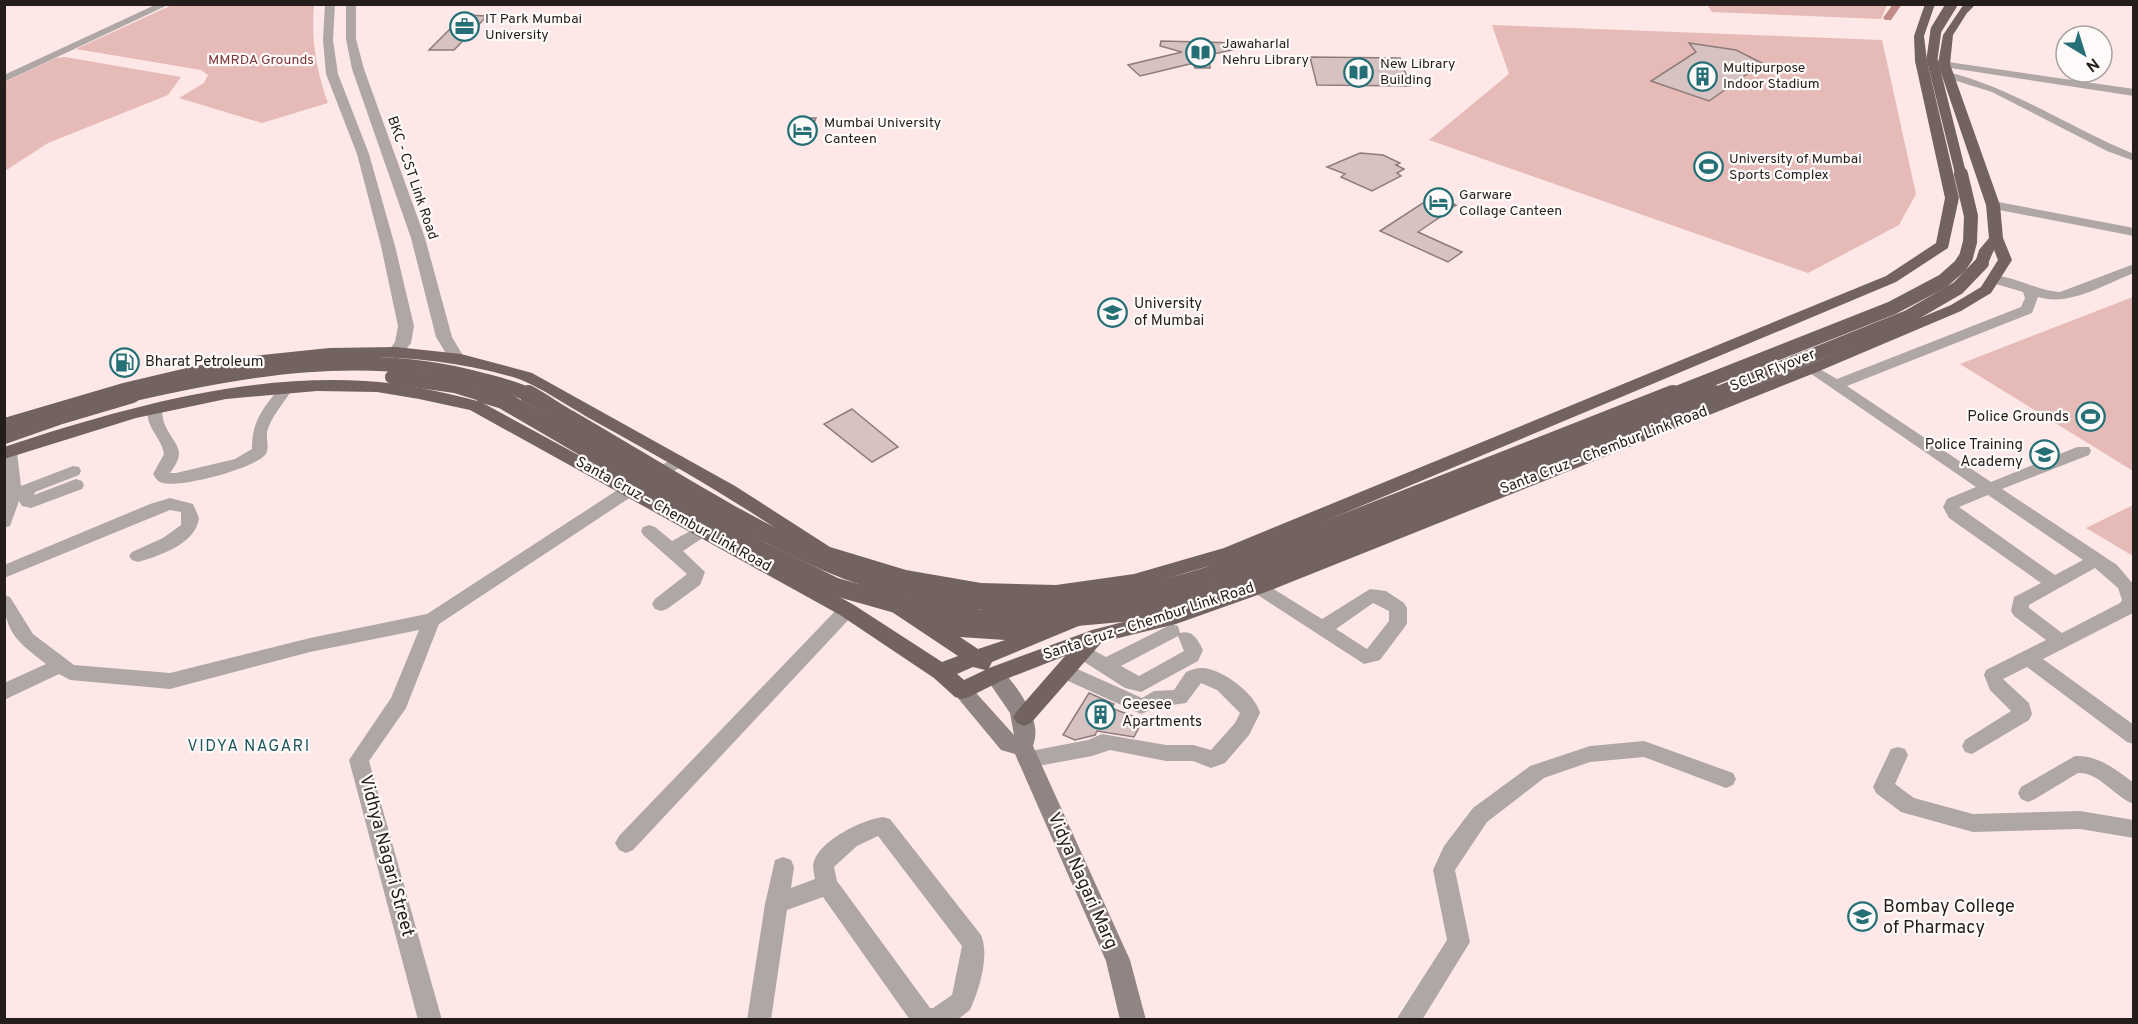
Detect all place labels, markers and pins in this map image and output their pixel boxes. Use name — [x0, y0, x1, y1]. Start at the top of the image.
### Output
office icon: IT Park Mumbai University — [448, 11, 480, 43]
place label: IT Park Mumbai University — [485, 11, 582, 44]
library icon: Jawaharlal Nehru Library — [1185, 36, 1217, 68]
place label: Jawaharlal Nehru Library — [1222, 36, 1309, 69]
library icon: New Library Building — [1343, 56, 1375, 88]
place label: New Library Building — [1380, 56, 1456, 89]
building icon: Multipurpose Indoor Stadium — [1686, 60, 1718, 92]
place label: Multipurpose Indoor Stadium — [1723, 60, 1820, 93]
hotel icon: Mumbai University Canteen — [787, 115, 819, 147]
place label: Mumbai University Canteen — [824, 115, 941, 148]
sports icon: University of Mumbai Sports Complex — [1692, 151, 1724, 183]
place label: University of Mumbai Sports Complex — [1729, 151, 1862, 184]
hotel icon: Garware Collage Canteen — [1422, 187, 1454, 219]
place label: Garware Collage Canteen — [1459, 187, 1562, 220]
place label: University of Mumbai — [1134, 295, 1204, 331]
school or university icon: University of Mumbai — [1097, 297, 1129, 329]
fuel station icon: Bharat Petroleum — [108, 346, 140, 378]
place label: Bharat Petroleum — [145, 353, 263, 372]
sports icon: Police Grounds — [2074, 401, 2106, 433]
place label: Police Grounds — [1967, 408, 2069, 427]
place label: Police Training Academy — [1925, 436, 2023, 472]
school or university icon: Police Training Academy — [2028, 438, 2060, 470]
place label: Geesee Apartments — [1122, 696, 1202, 732]
building icon: Geesee Apartments — [1085, 698, 1117, 730]
place label: Bombay College of Pharmacy — [1883, 896, 2015, 940]
school or university icon: Bombay College of Pharmacy — [1846, 901, 1878, 933]

